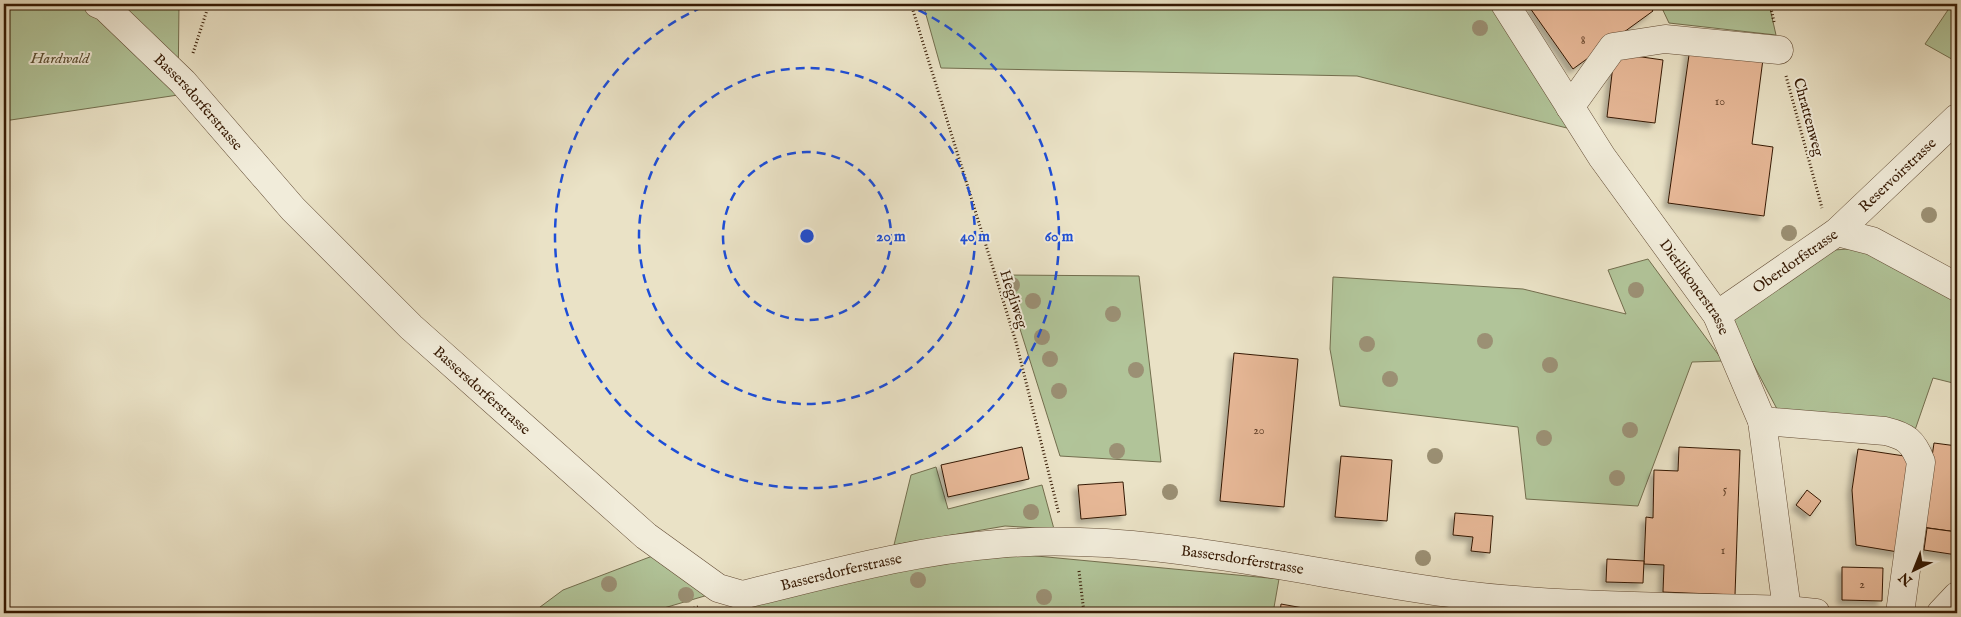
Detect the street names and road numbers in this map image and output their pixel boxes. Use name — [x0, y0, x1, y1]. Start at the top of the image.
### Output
street label: Bassersdorferstrasse — [150, 50, 247, 155]
street label: Chrattenweg — [1789, 76, 1828, 159]
street label: Reservoirstrasse — [1855, 134, 1940, 216]
street label: Oberdorfstrasse — [1749, 225, 1842, 298]
street label: Dietlikonerstrasse — [1655, 235, 1733, 338]
street label: Hegliweg — [995, 267, 1032, 332]
street label: Bassersdorferstrasse — [429, 342, 535, 439]
street label: Bassersdorferstrasse — [1180, 541, 1305, 579]
street label: Bassersdorferstrasse — [779, 549, 904, 595]

